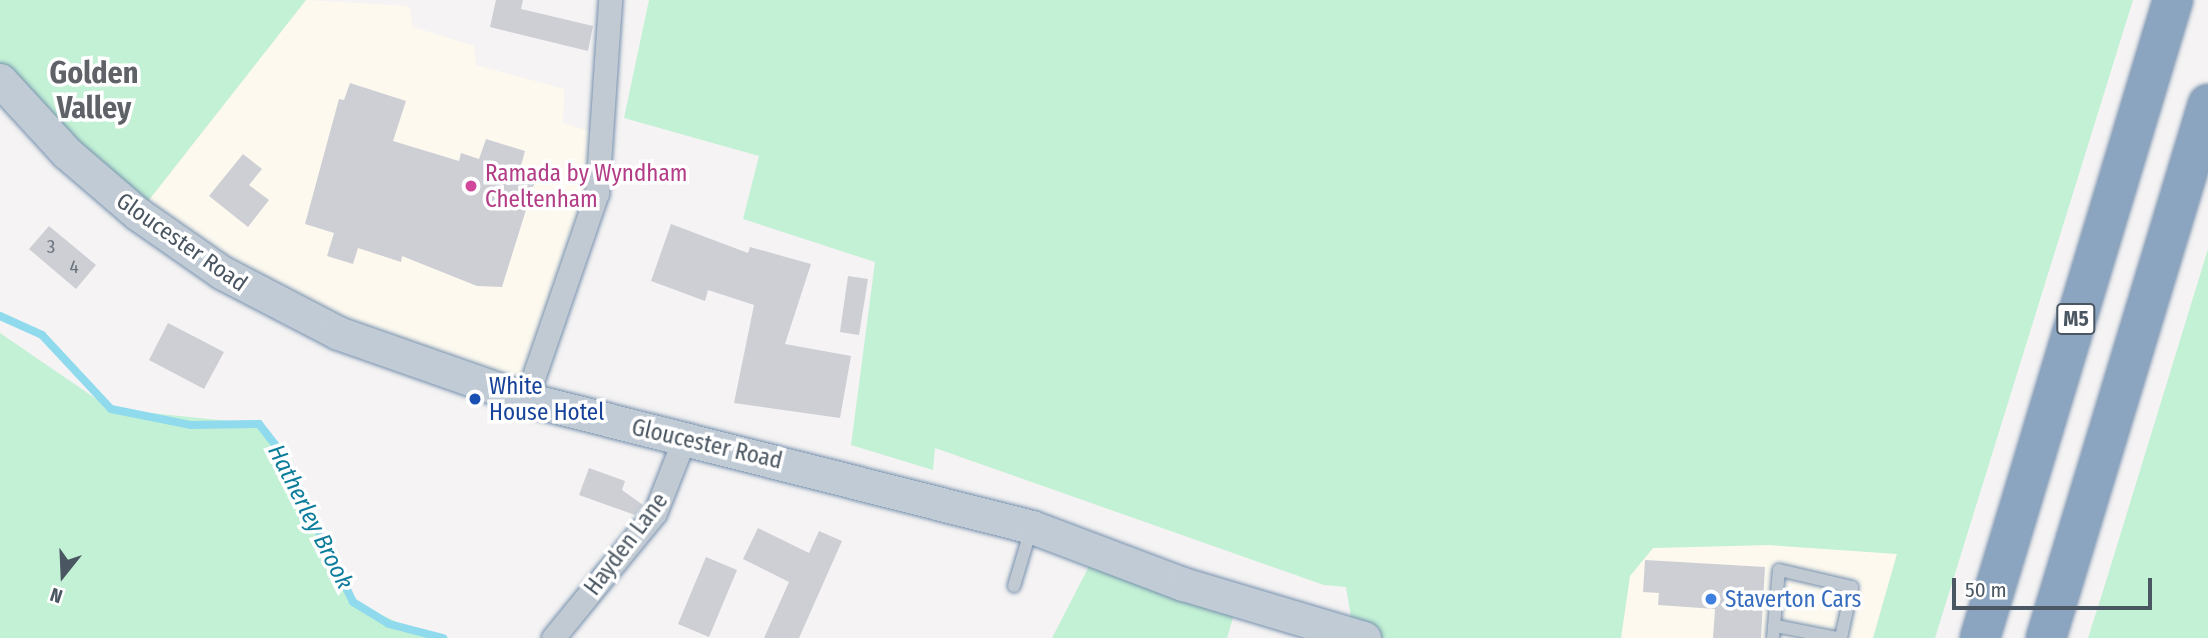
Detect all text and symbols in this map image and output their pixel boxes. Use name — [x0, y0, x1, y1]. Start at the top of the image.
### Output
district label: Golden Valley — [49, 55, 139, 125]
place label: Ramada by Wyndham Cheltenham — [485, 159, 687, 213]
marker: Ramada by Wyndham Cheltenham — [463, 178, 479, 194]
street label: Gloucester Road — [111, 187, 253, 297]
house number: 3 — [47, 236, 55, 258]
house number: 4 — [69, 256, 79, 278]
road number: M5 — [2055, 302, 2097, 336]
place label: White House Hotel — [489, 372, 604, 426]
marker: White House Hotel — [467, 391, 483, 407]
street label: Gloucester Road — [629, 413, 785, 475]
water label: Hatherley Brook — [261, 440, 359, 594]
street label: Hayden Lane — [579, 487, 673, 601]
north arrow — [28, 540, 98, 610]
scale bar — [1956, 564, 2156, 608]
text: 50 m — [1965, 577, 2007, 603]
text: N — [47, 583, 65, 608]
place label: Staverton Cars — [1725, 585, 1861, 613]
marker: Staverton Cars — [1703, 591, 1719, 607]

